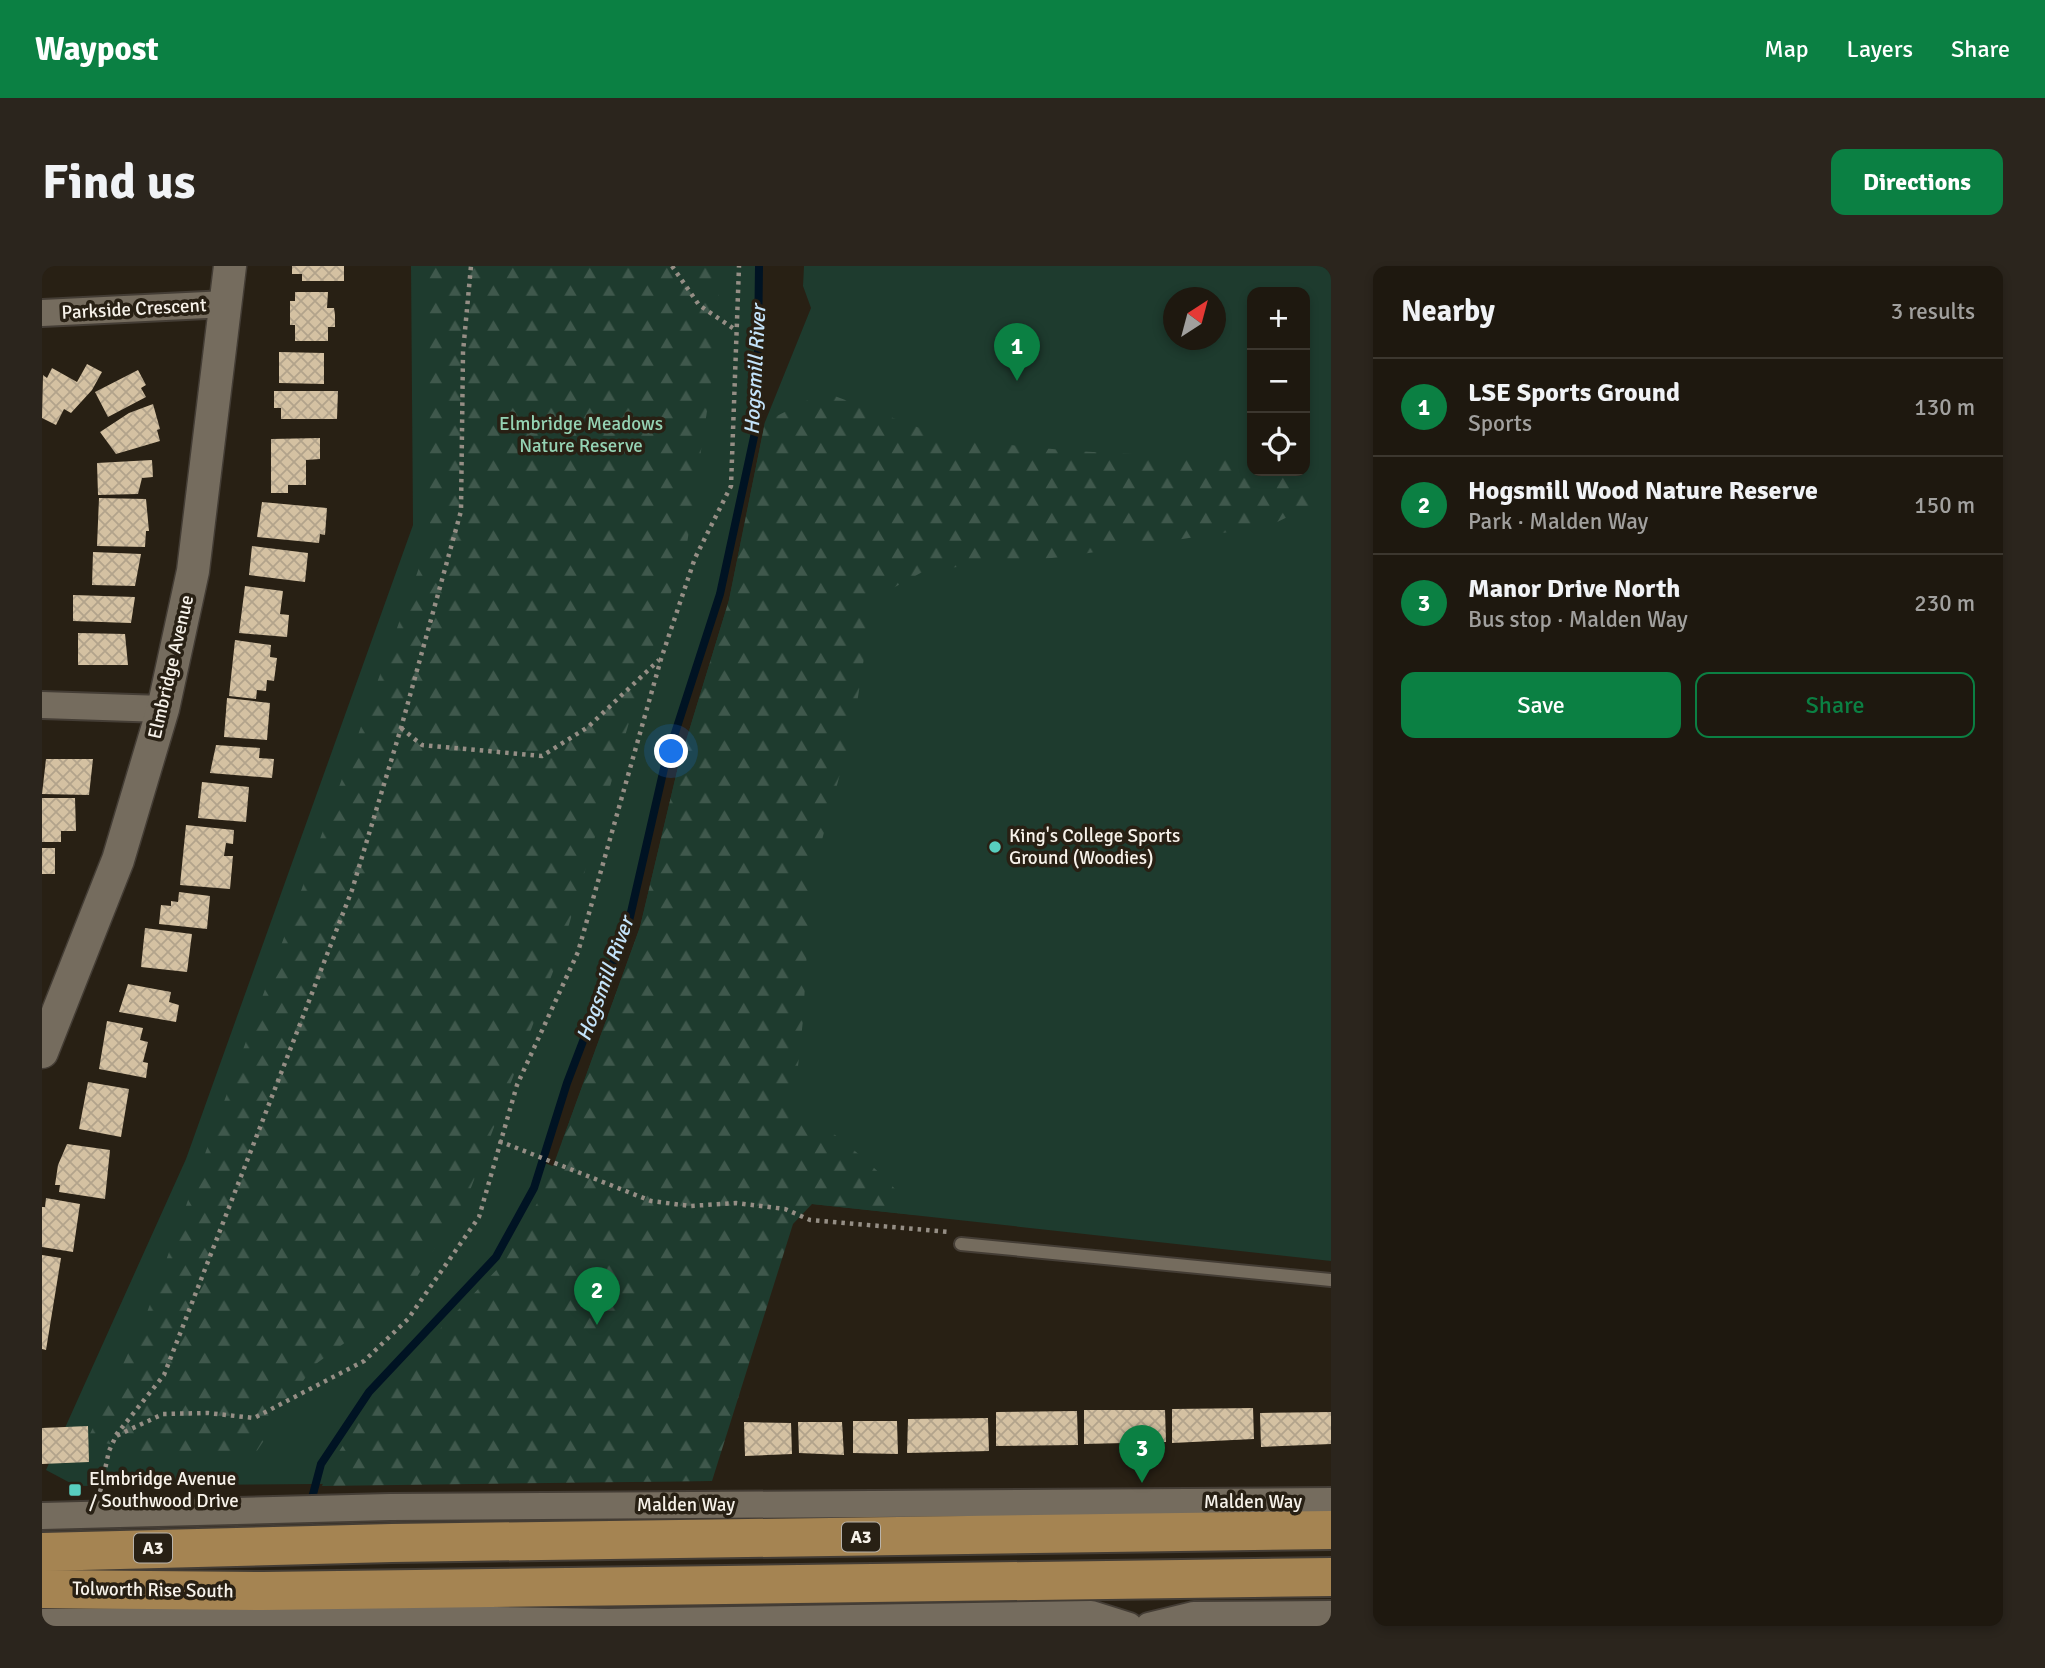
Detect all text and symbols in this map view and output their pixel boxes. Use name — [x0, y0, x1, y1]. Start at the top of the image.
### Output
text: Waypost — [35, 29, 159, 70]
text: Map — [1764, 34, 1809, 64]
text: Layers — [1847, 34, 1913, 64]
text: Share — [1951, 34, 2010, 64]
button: Directions — [1831, 149, 2003, 215]
text: Find us — [42, 152, 195, 212]
north arrow — [1163, 287, 1226, 350]
map controls — [1247, 287, 1310, 476]
button: + — [1247, 287, 1310, 350]
street label: Parkside Crescent — [61, 293, 207, 325]
text: Nearby — [1401, 293, 1495, 330]
text: 3 results — [1891, 297, 1975, 326]
water label: Hogsmill River — [739, 301, 772, 436]
pin: 1 — [994, 323, 1040, 381]
button: − — [1247, 350, 1310, 413]
text: LSE Sports Ground — [1468, 377, 1680, 409]
text: 1 — [1418, 393, 1430, 422]
text: 130 m — [1914, 393, 1975, 422]
text: Sports — [1468, 409, 1532, 438]
park label: Elmbridge Meadows Nature Reserve — [499, 412, 663, 458]
button: locate — [1247, 413, 1310, 476]
text: Hogsmill Wood Nature Reserve — [1468, 475, 1818, 507]
text: 2 — [1418, 491, 1430, 520]
text: 150 m — [1914, 491, 1975, 520]
text: Park · Malden Way — [1468, 507, 1648, 536]
text: Manor Drive North — [1468, 573, 1680, 605]
text: 3 — [1418, 589, 1430, 618]
text: 230 m — [1914, 589, 1975, 618]
street label: Elmbridge Avenue — [143, 593, 199, 741]
text: Bus stop · Malden Way — [1468, 605, 1688, 634]
button: Save — [1401, 672, 1681, 738]
button: Share — [1695, 672, 1975, 738]
your location — [654, 734, 688, 768]
place label: King's College Sports Ground (Woodies) — [1009, 824, 1180, 870]
marker: King's College Sports Ground (Woodies) — [987, 839, 1003, 855]
water label: Hogsmill River — [571, 910, 641, 1045]
pin: 2 — [574, 1267, 620, 1325]
pin: 3 — [1119, 1425, 1165, 1483]
place label: Elmbridge Avenue / Southwood Drive — [89, 1467, 239, 1513]
marker: Elmbridge Avenue / Southwood Drive — [67, 1482, 83, 1498]
street label: Malden Way — [1204, 1490, 1302, 1514]
street label: Malden Way — [637, 1493, 735, 1517]
road number: A3 — [842, 1522, 880, 1552]
road number: A3 — [134, 1534, 172, 1562]
street label: Tolworth Rise South — [72, 1577, 234, 1603]

